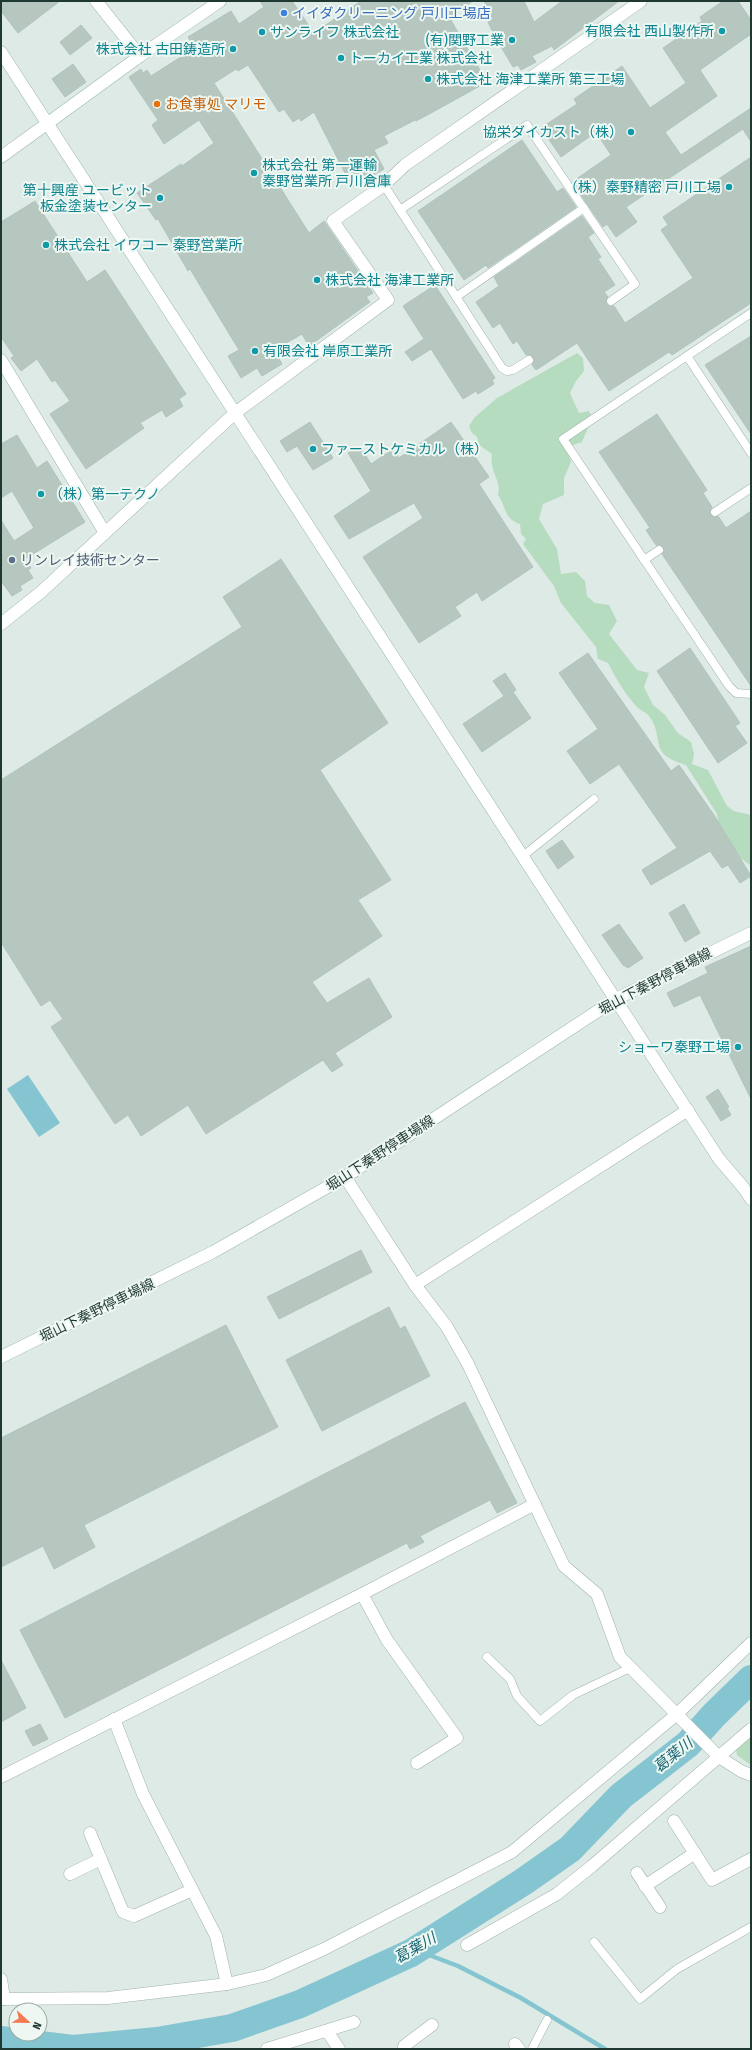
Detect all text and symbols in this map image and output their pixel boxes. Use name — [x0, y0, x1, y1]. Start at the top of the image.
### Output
place label: イイダクリーニング 戸川工場店 — [292, 5, 491, 22]
marker: イイダクリーニング 戸川工場店 — [279, 8, 289, 18]
place label: 有限会社 西山製作所 — [585, 23, 714, 40]
place label: サンライフ 株式会社 — [270, 24, 399, 41]
marker: 有限会社 西山製作所 — [717, 26, 727, 36]
marker: サンライフ 株式会社 — [257, 27, 267, 37]
place label: (有)関野工業 — [426, 32, 504, 49]
marker: (有)関野工業 — [507, 35, 517, 45]
place label: 株式会社 古田鋳造所 — [96, 41, 225, 58]
marker: 株式会社 古田鋳造所 — [228, 44, 238, 54]
place label: トーカイ工業 株式会社 — [349, 50, 492, 67]
marker: トーカイ工業 株式会社 — [336, 53, 346, 63]
place label: 株式会社 海津工業所 第三工場 — [436, 71, 625, 88]
marker: 株式会社 海津工業所 第三工場 — [423, 74, 433, 84]
place label: お食事処 マリモ — [165, 96, 266, 113]
marker: お食事処 マリモ — [152, 99, 162, 109]
place label: 協栄ダイカスト（株） — [483, 124, 623, 141]
marker: 協栄ダイカスト（株） — [626, 127, 636, 137]
place label: 株式会社 第一運輸 秦野営業所 戸川倉庫 — [262, 157, 391, 190]
marker: 株式会社 第一運輸 秦野営業所 戸川倉庫 — [249, 168, 259, 178]
place label: （株）秦野精密 戸川工場 — [564, 179, 721, 196]
place label: 第十興産 ユービット 板金塗装センター — [23, 182, 152, 215]
marker: （株）秦野精密 戸川工場 — [724, 182, 734, 192]
marker: 第十興産 ユービット 板金塗装センター — [155, 193, 165, 203]
place label: 株式会社 イワコー 秦野営業所 — [54, 237, 243, 254]
marker: 株式会社 イワコー 秦野営業所 — [41, 240, 51, 250]
place label: 株式会社 海津工業所 — [325, 272, 454, 289]
marker: 株式会社 海津工業所 — [312, 275, 322, 285]
place label: 有限会社 岸原工業所 — [263, 343, 392, 360]
marker: 有限会社 岸原工業所 — [250, 346, 260, 356]
place label: ファーストケミカル（株） — [321, 441, 488, 458]
marker: ファーストケミカル（株） — [308, 444, 318, 454]
place label: （株）第一テクノ — [49, 486, 160, 503]
marker: （株）第一テクノ — [36, 489, 46, 499]
place label: リンレイ技術センター — [20, 552, 160, 569]
marker: リンレイ技術センター — [7, 555, 17, 565]
street label: 堀山下秦野停車場線 — [596, 944, 715, 1019]
place label: ショーワ秦野工場 — [618, 1039, 730, 1056]
marker: ショーワ秦野工場 — [733, 1042, 743, 1052]
street label: 堀山下秦野停車場線 — [323, 1112, 438, 1195]
street label: 堀山下秦野停車場線 — [37, 1275, 158, 1346]
water label: 葛葉川 — [650, 1733, 698, 1776]
water label: 葛葉川 — [391, 1928, 441, 1967]
north arrow — [8, 2002, 48, 2042]
text: N — [30, 2020, 44, 2031]

